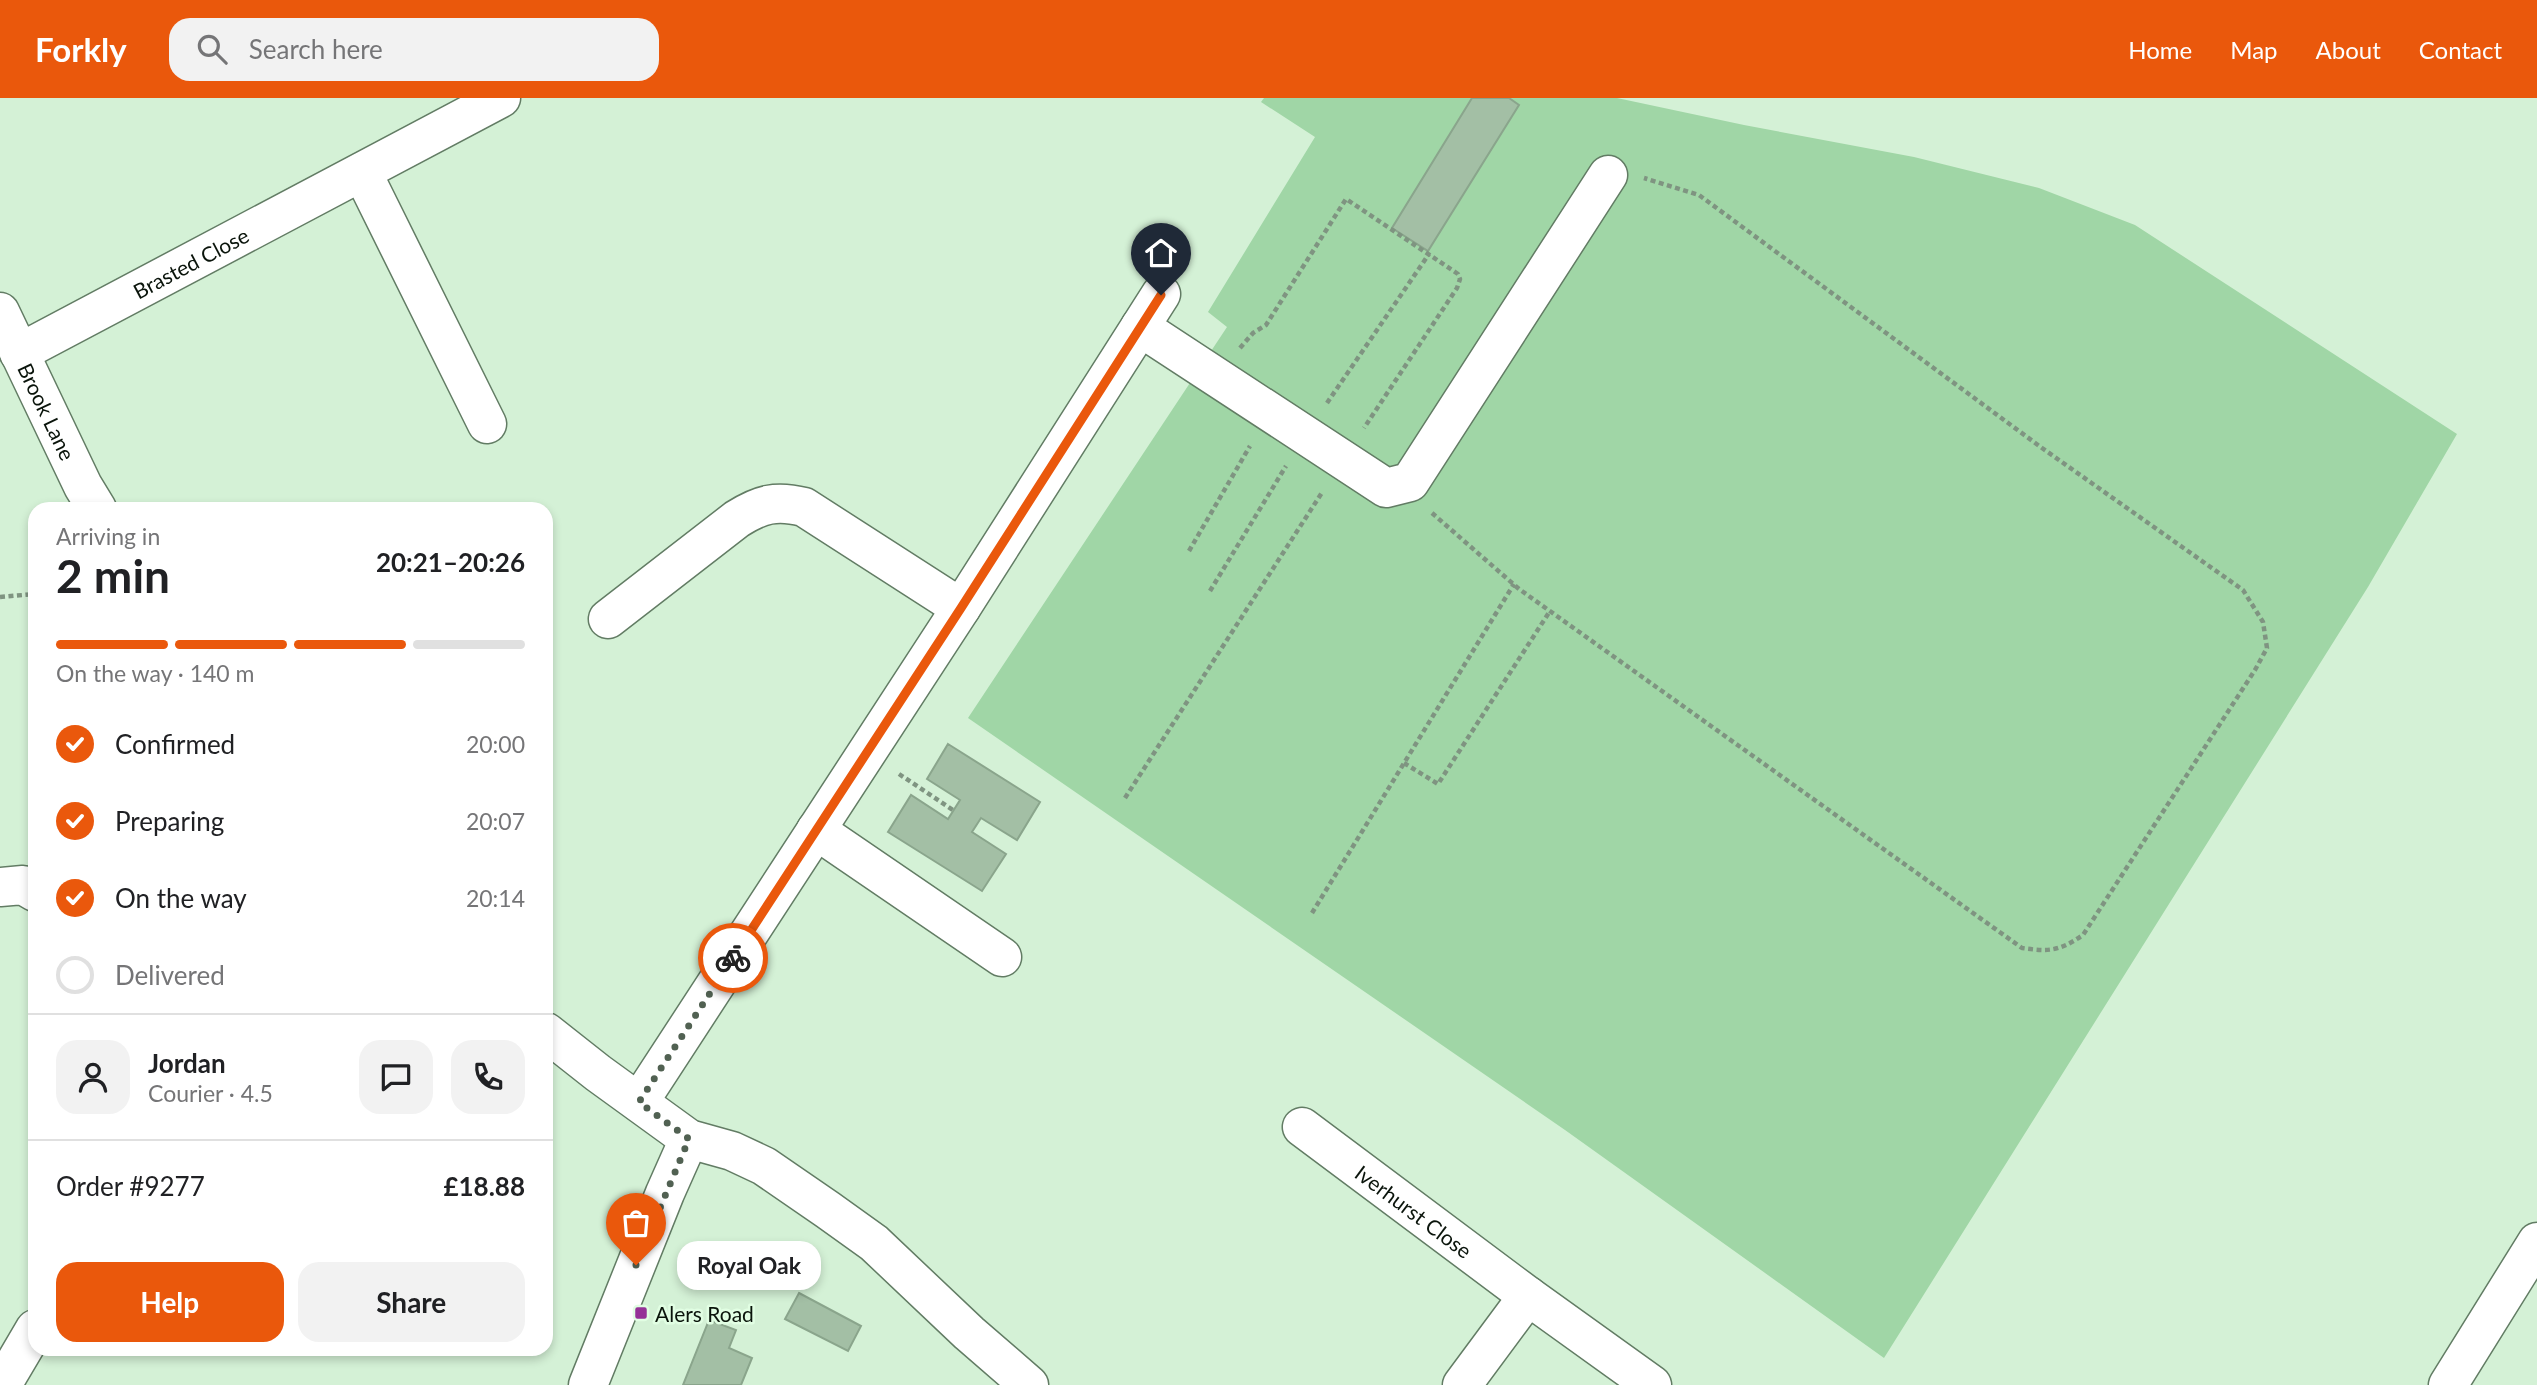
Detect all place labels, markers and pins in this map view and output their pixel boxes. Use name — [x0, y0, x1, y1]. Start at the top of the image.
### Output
pin — [1131, 223, 1191, 295]
pin — [606, 1193, 666, 1265]
callout: Royal Oak — [678, 1240, 822, 1290]
place label: Alers Road — [655, 1301, 754, 1326]
marker: Alers Road — [633, 1305, 649, 1321]

